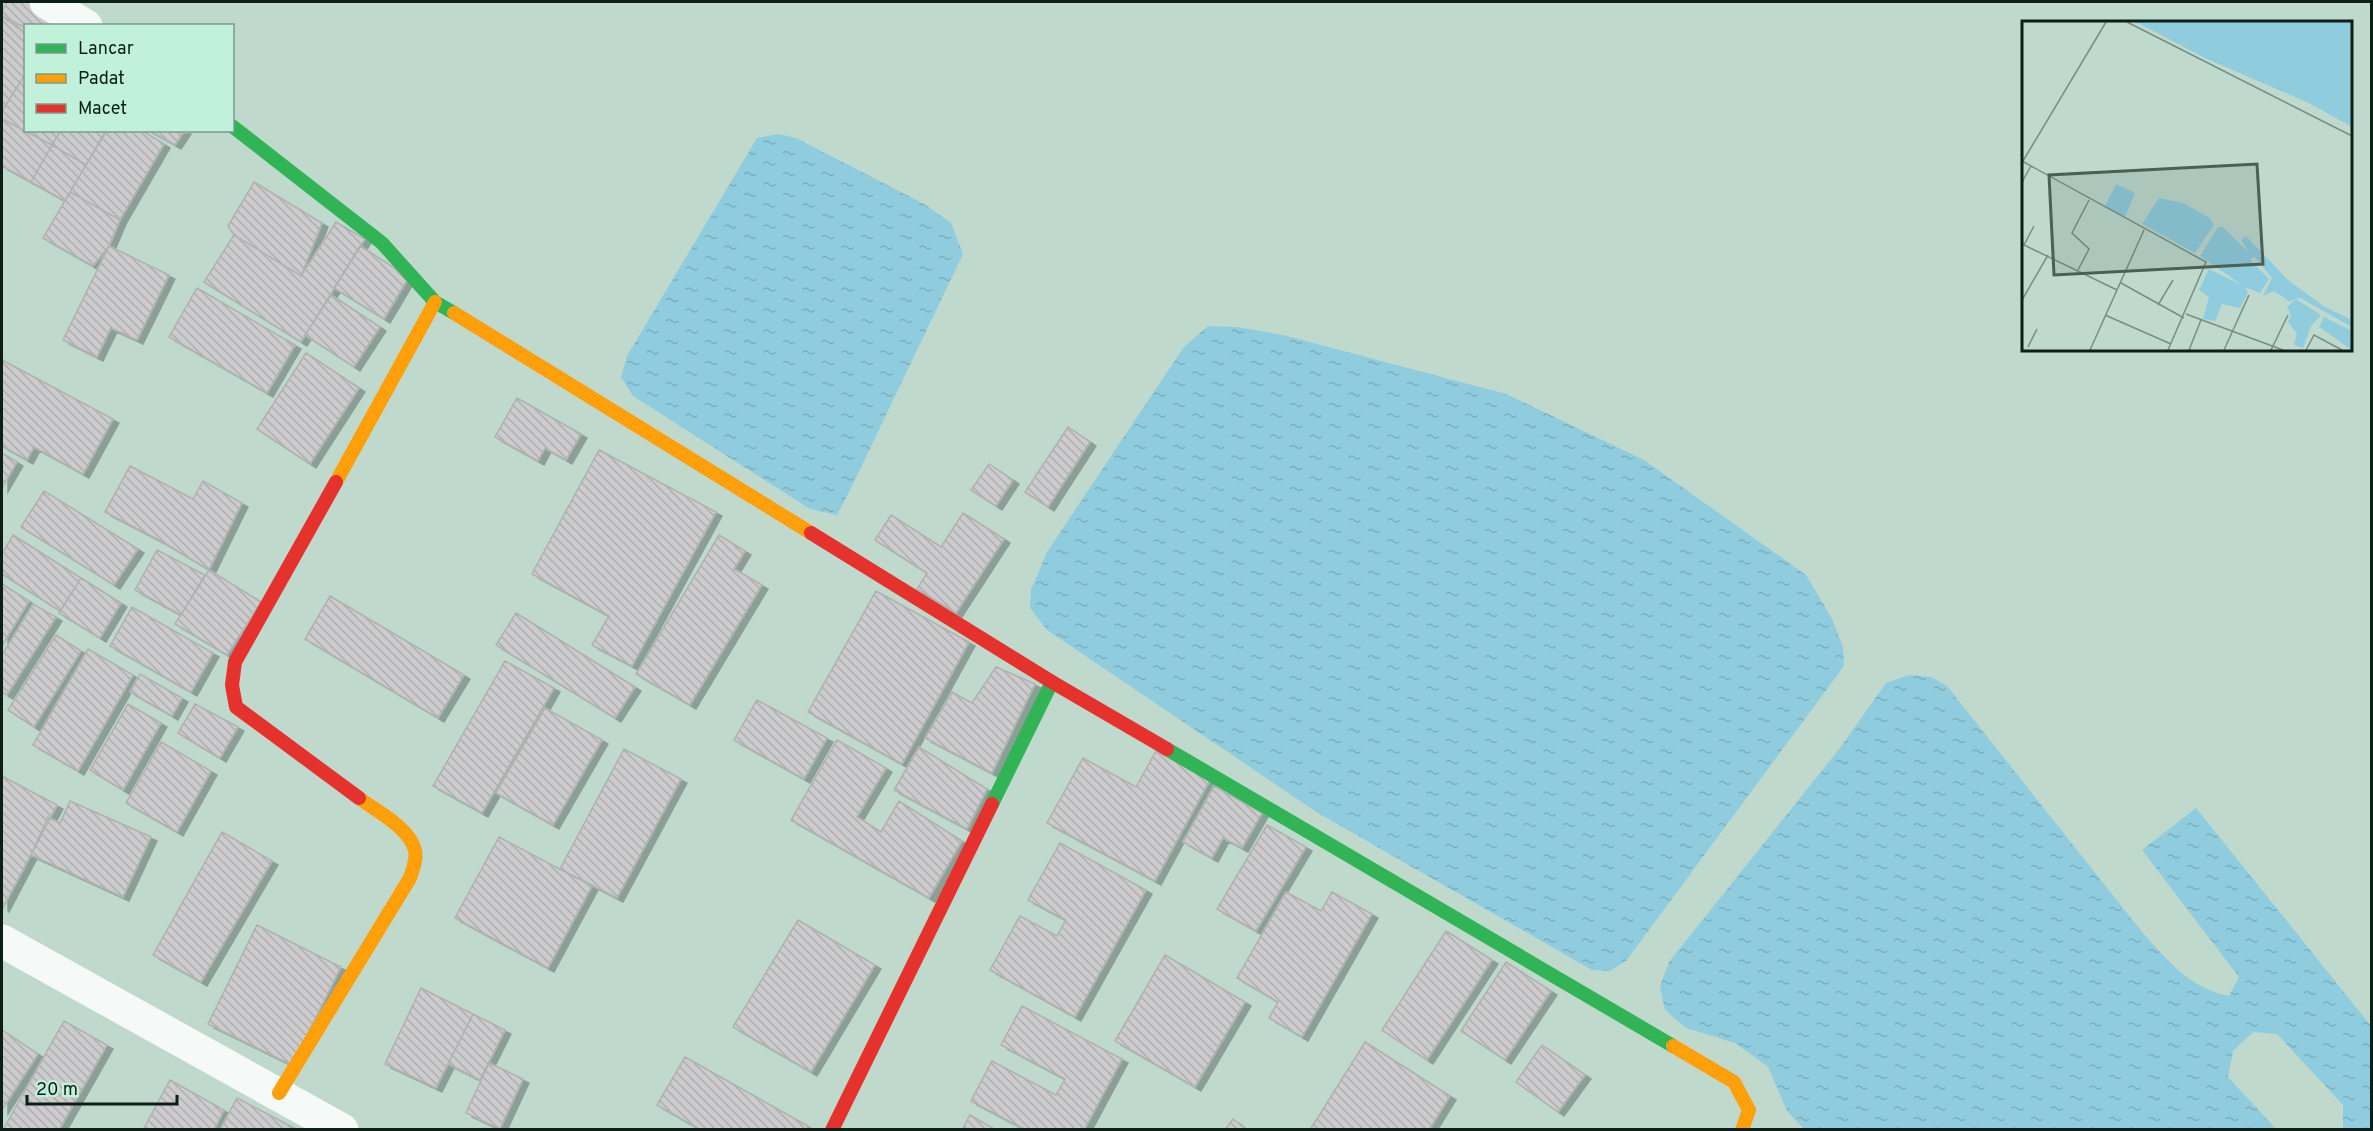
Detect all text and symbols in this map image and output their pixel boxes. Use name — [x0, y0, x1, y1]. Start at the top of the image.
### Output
inset map — [2022, 21, 2352, 351]
legend — [24, 24, 234, 132]
text: Lancar — [78, 38, 134, 61]
text: Padat — [78, 68, 125, 91]
text: Macet — [78, 98, 127, 121]
scale bar — [27, 1068, 177, 1106]
text: 20 m — [36, 1079, 78, 1102]

